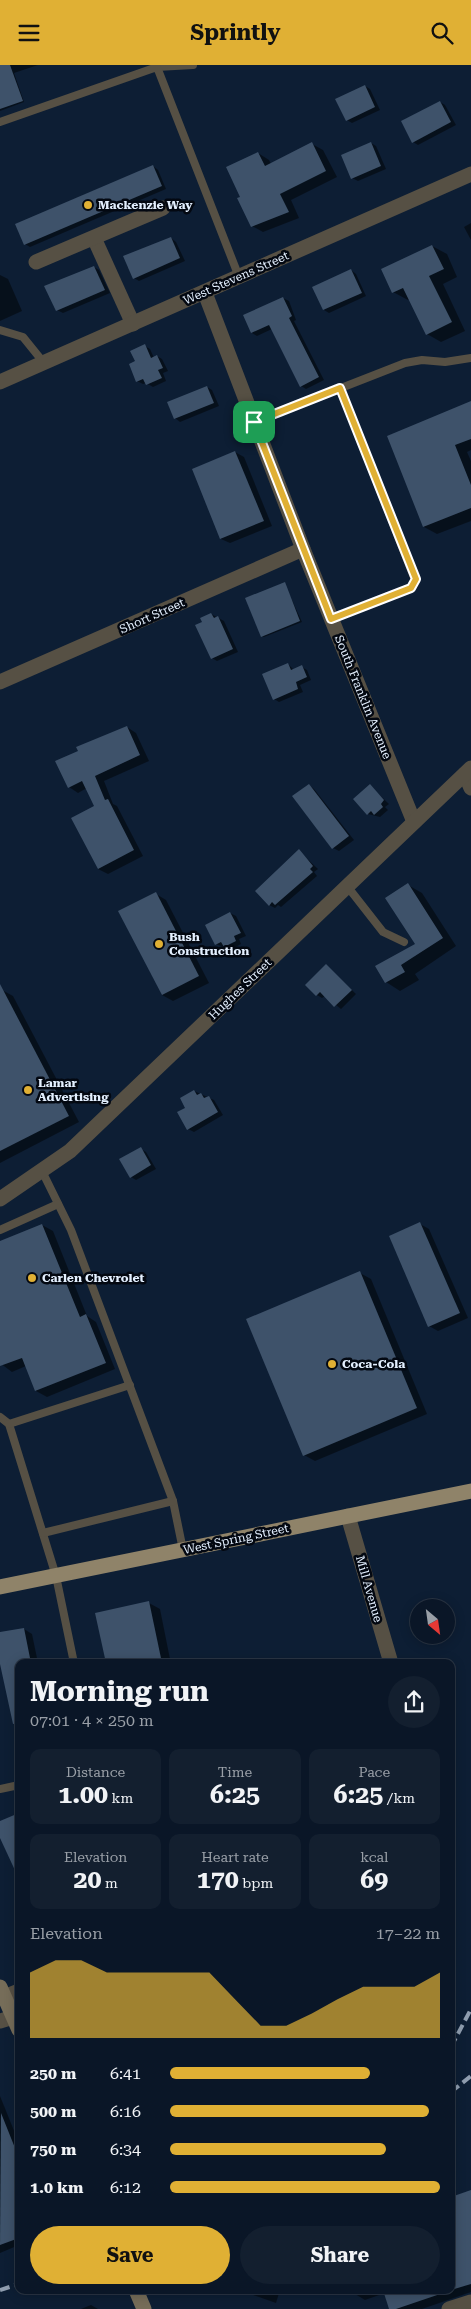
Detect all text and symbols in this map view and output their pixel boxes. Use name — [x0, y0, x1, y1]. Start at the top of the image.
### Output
icon: menu — [15, 19, 43, 47]
icon: search — [428, 19, 456, 47]
text: Sprintly — [190, 20, 281, 45]
place label: Mackenzie Way — [98, 198, 193, 212]
marker: Mackenzie Way — [82, 199, 94, 211]
street label: West Stevens Street — [181, 248, 291, 308]
pin — [233, 401, 275, 443]
icon: arrive — [240, 408, 268, 436]
street label: Short Street — [117, 595, 187, 637]
street label: South Franklin Avenue — [332, 633, 394, 761]
place label: Bush Construction — [169, 930, 249, 958]
marker: Bush Construction — [153, 938, 165, 950]
street label: Hughes Street — [206, 955, 275, 1022]
place label: Lamar Advertising — [38, 1076, 109, 1104]
marker: Lamar Advertising — [22, 1084, 34, 1096]
place label: Carlen Chevrolet — [42, 1271, 145, 1285]
marker: Carlen Chevrolet — [26, 1272, 38, 1284]
place label: Coca-Cola — [342, 1357, 405, 1371]
marker: Coca-Cola — [326, 1358, 338, 1370]
street label: West Spring Street — [182, 1521, 291, 1557]
street label: Mill Avenue — [353, 1554, 385, 1624]
north arrow — [410, 1599, 455, 1644]
map controls — [410, 1599, 455, 1644]
text: Morning run — [30, 1675, 209, 1708]
button: share — [388, 1676, 440, 1728]
text: 07:01 · 4 × 250 m — [30, 1711, 154, 1730]
text: Distance — [66, 1764, 125, 1780]
text: Time — [218, 1764, 252, 1780]
text: Pace — [359, 1764, 390, 1780]
text: 1.00 — [58, 1780, 108, 1809]
text: 6:25 — [210, 1780, 260, 1809]
text: 6:25 — [334, 1780, 383, 1809]
text: km — [108, 1790, 133, 1806]
text: /km — [383, 1790, 415, 1806]
text: Elevation — [64, 1849, 127, 1865]
text: Heart rate — [201, 1849, 269, 1865]
text: kcal — [360, 1849, 388, 1865]
text: 20 — [74, 1865, 102, 1894]
text: 170 — [197, 1865, 239, 1894]
text: 69 — [360, 1865, 388, 1894]
text: m — [102, 1875, 118, 1891]
text: bpm — [239, 1875, 273, 1891]
text: Elevation — [30, 1924, 103, 1943]
text: 17–22 m — [376, 1924, 440, 1943]
text: 250 m — [30, 2064, 76, 2083]
text: 6:41 — [110, 2064, 141, 2083]
text: 500 m — [30, 2102, 76, 2121]
text: 6:16 — [110, 2102, 141, 2121]
text: 750 m — [30, 2140, 76, 2159]
text: 6:34 — [110, 2140, 141, 2159]
text: 1.0 km — [30, 2178, 83, 2197]
text: 6:12 — [110, 2178, 141, 2197]
button: Save — [30, 2226, 230, 2284]
button: Share — [240, 2226, 440, 2284]

